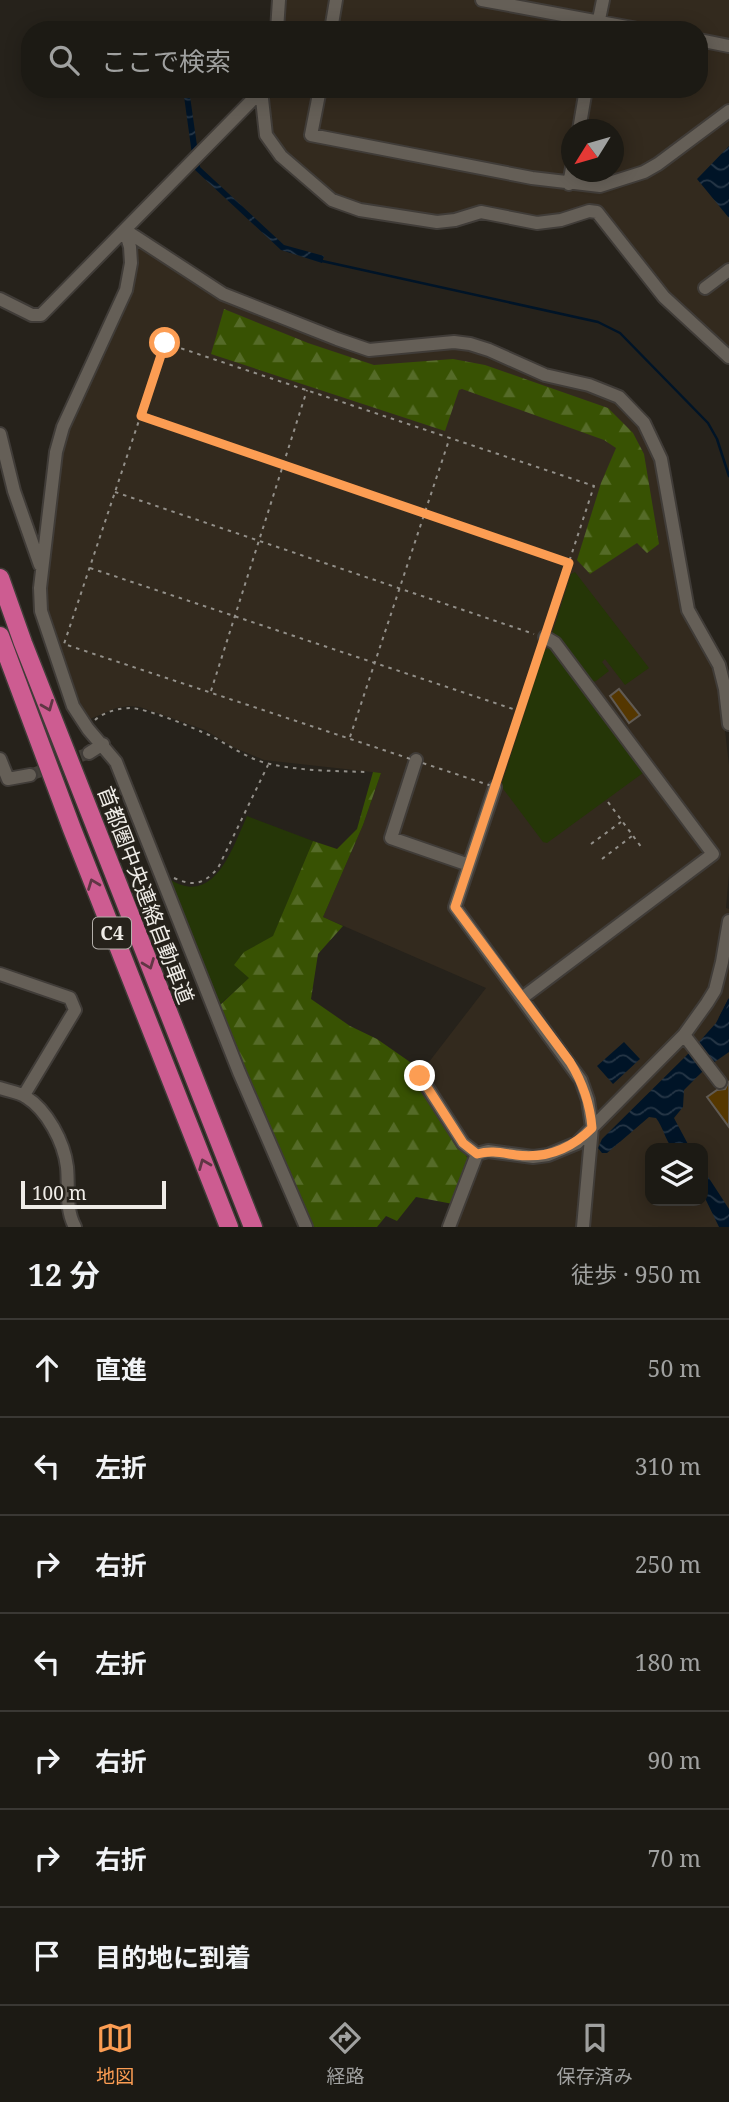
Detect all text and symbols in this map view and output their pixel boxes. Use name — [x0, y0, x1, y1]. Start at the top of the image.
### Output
search box — [21, 21, 708, 98]
icon: search — [45, 41, 83, 79]
text: ここで検索 — [101, 43, 231, 79]
north arrow — [561, 119, 624, 182]
route start — [149, 327, 180, 358]
one-way arrow — [39, 700, 53, 712]
street label: 首都圏中央連絡自動車道 — [92, 782, 200, 1008]
one-way arrow — [88, 878, 102, 890]
road number: C4 — [93, 917, 131, 948]
one-way arrow — [140, 957, 154, 969]
route end — [404, 1060, 435, 1091]
map controls — [645, 1143, 708, 1206]
button: layers — [645, 1143, 708, 1206]
one-way arrow — [198, 1158, 212, 1170]
scale bar — [21, 1178, 166, 1210]
text: 100 m — [32, 1180, 87, 1206]
text: 12 分 — [28, 1254, 100, 1295]
text: 徒歩 · 950 m — [571, 1258, 701, 1290]
icon: ahead — [28, 1349, 66, 1387]
text: 直進 — [95, 1351, 147, 1387]
text: 50 m — [648, 1352, 701, 1384]
icon: left — [28, 1447, 66, 1485]
text: 左折 — [95, 1449, 147, 1485]
text: 310 m — [635, 1450, 701, 1482]
icon: right — [28, 1545, 66, 1583]
text: 右折 — [95, 1547, 147, 1583]
text: 250 m — [635, 1548, 701, 1580]
icon: left — [28, 1643, 66, 1681]
text: 左折 — [95, 1645, 147, 1681]
text: 180 m — [635, 1646, 701, 1678]
icon: right — [28, 1741, 66, 1779]
text: 右折 — [95, 1743, 147, 1779]
text: 90 m — [648, 1744, 701, 1776]
icon: right — [28, 1839, 66, 1877]
text: 右折 — [95, 1841, 147, 1877]
text: 70 m — [648, 1842, 701, 1874]
icon: arrive — [28, 1937, 66, 1975]
text: 目的地に到着 — [95, 1939, 251, 1975]
tab: 地図 — [96, 2019, 134, 2089]
tab: 経路 — [326, 2019, 365, 2089]
tab: 保存済み — [557, 2019, 633, 2089]

